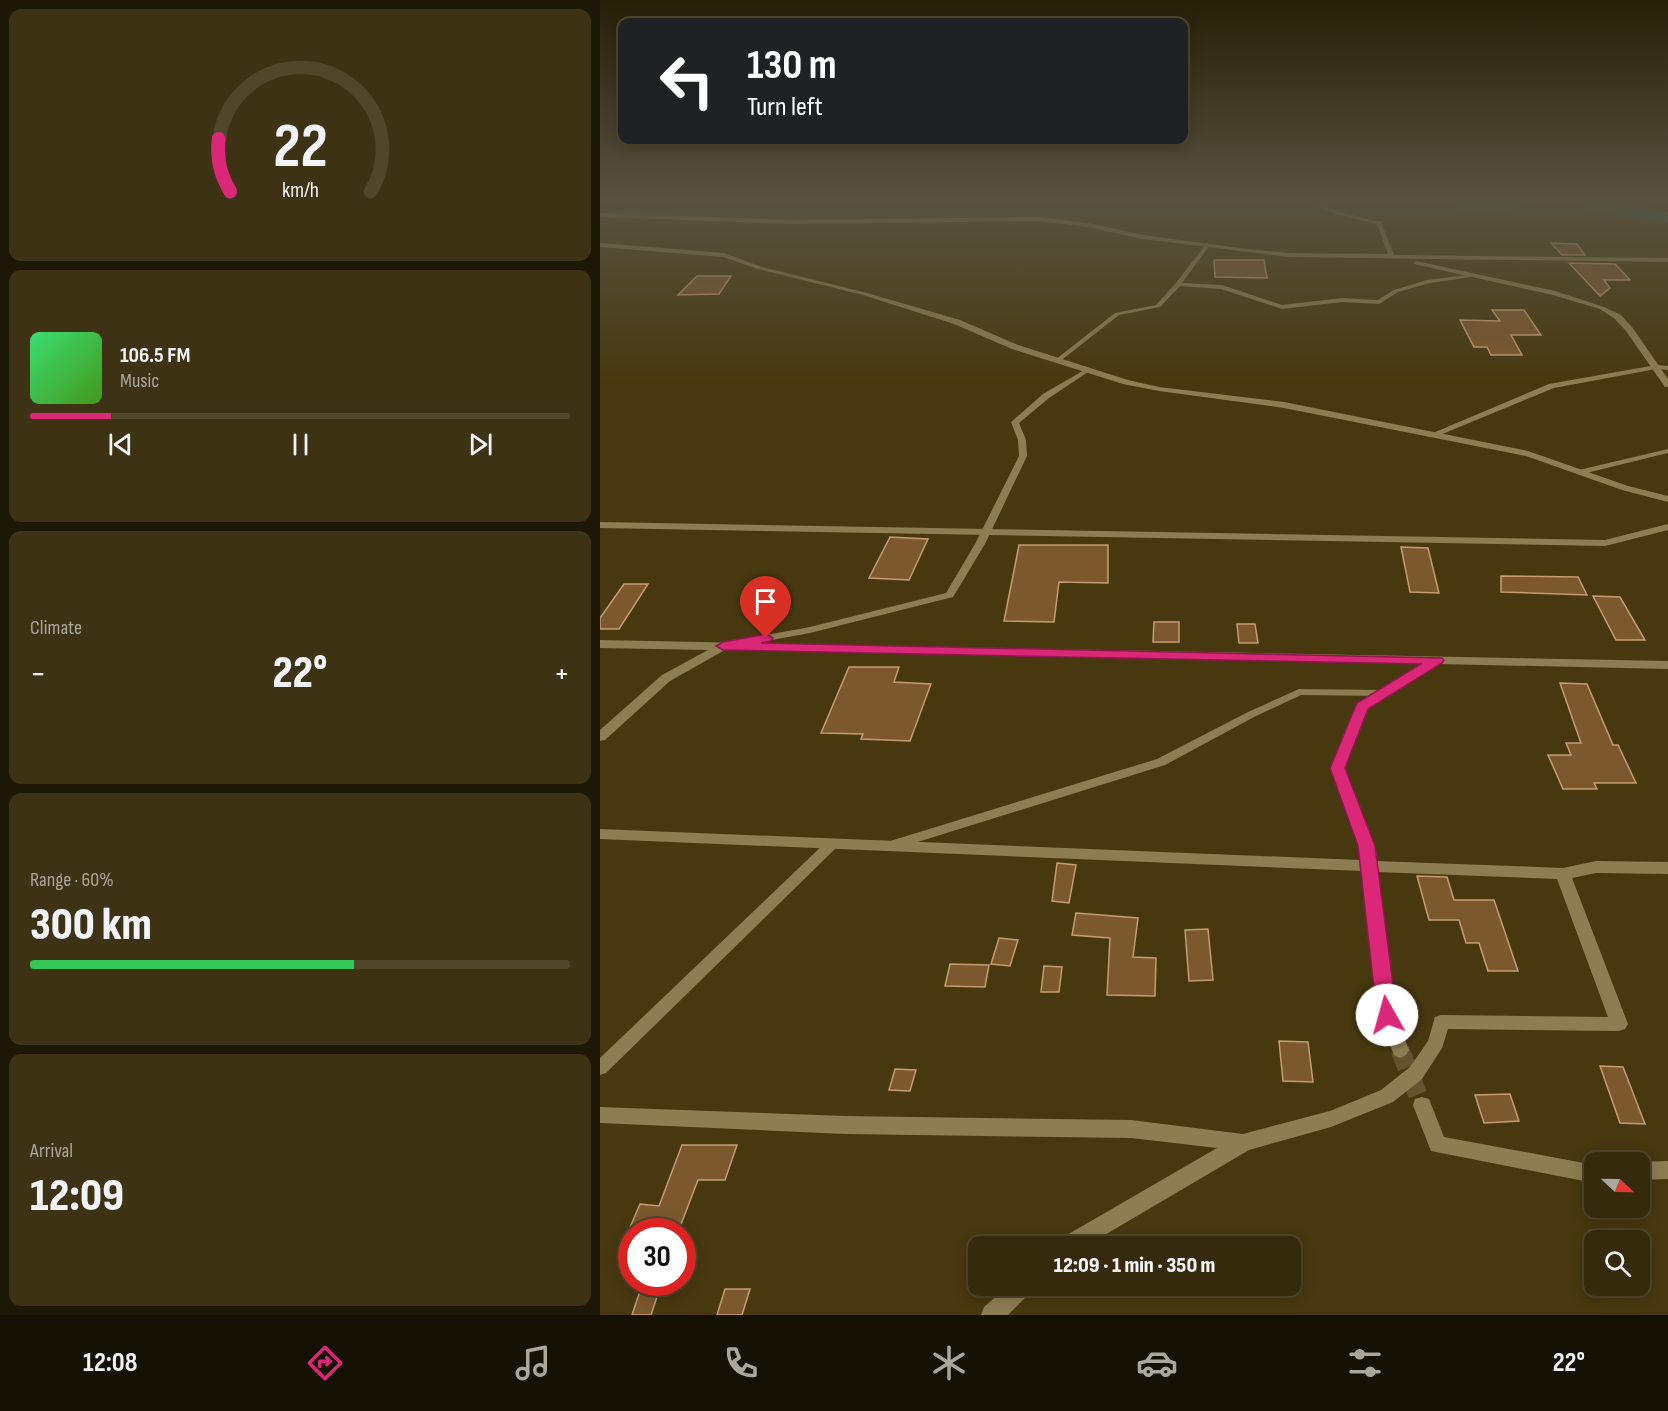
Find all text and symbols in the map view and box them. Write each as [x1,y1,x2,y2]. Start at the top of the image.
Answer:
text: 130 m [747,40,837,91]
icon: left [648,42,726,120]
text: Turn left [747,91,823,123]
text: 22 [273,110,327,185]
text: km/h [281,178,319,203]
text: 106.5 FM [120,342,190,369]
text: Music [120,369,159,393]
icon: previous [104,428,137,461]
icon: pause [284,428,317,461]
icon: next [464,428,497,461]
pin [740,576,791,638]
icon: arrive [749,585,782,618]
text: Climate [30,616,82,640]
text: 22° [272,646,328,701]
text: − [30,654,46,694]
text: + [554,654,570,694]
text: Range · 60% [30,868,114,892]
text: 300 km [30,898,152,953]
position arrow [1355,983,1419,1047]
text: Arrival [30,1139,73,1163]
north arrow [1584,1152,1650,1218]
map controls [1584,1152,1650,1296]
text: 12:09 [30,1169,124,1224]
speed limit sign: 30 [618,1218,696,1296]
button: search [1584,1230,1650,1296]
text: 12:09 · 1 min · 350 m [1054,1252,1215,1279]
icon: directions [304,1342,346,1384]
icon: music [512,1342,554,1384]
icon: phone [720,1342,762,1384]
icon: climate [928,1342,970,1384]
icon: car [1136,1342,1178,1384]
icon: filters [1344,1342,1386,1384]
text: 12:08 [83,1347,137,1379]
text: 22° [1553,1347,1585,1379]

